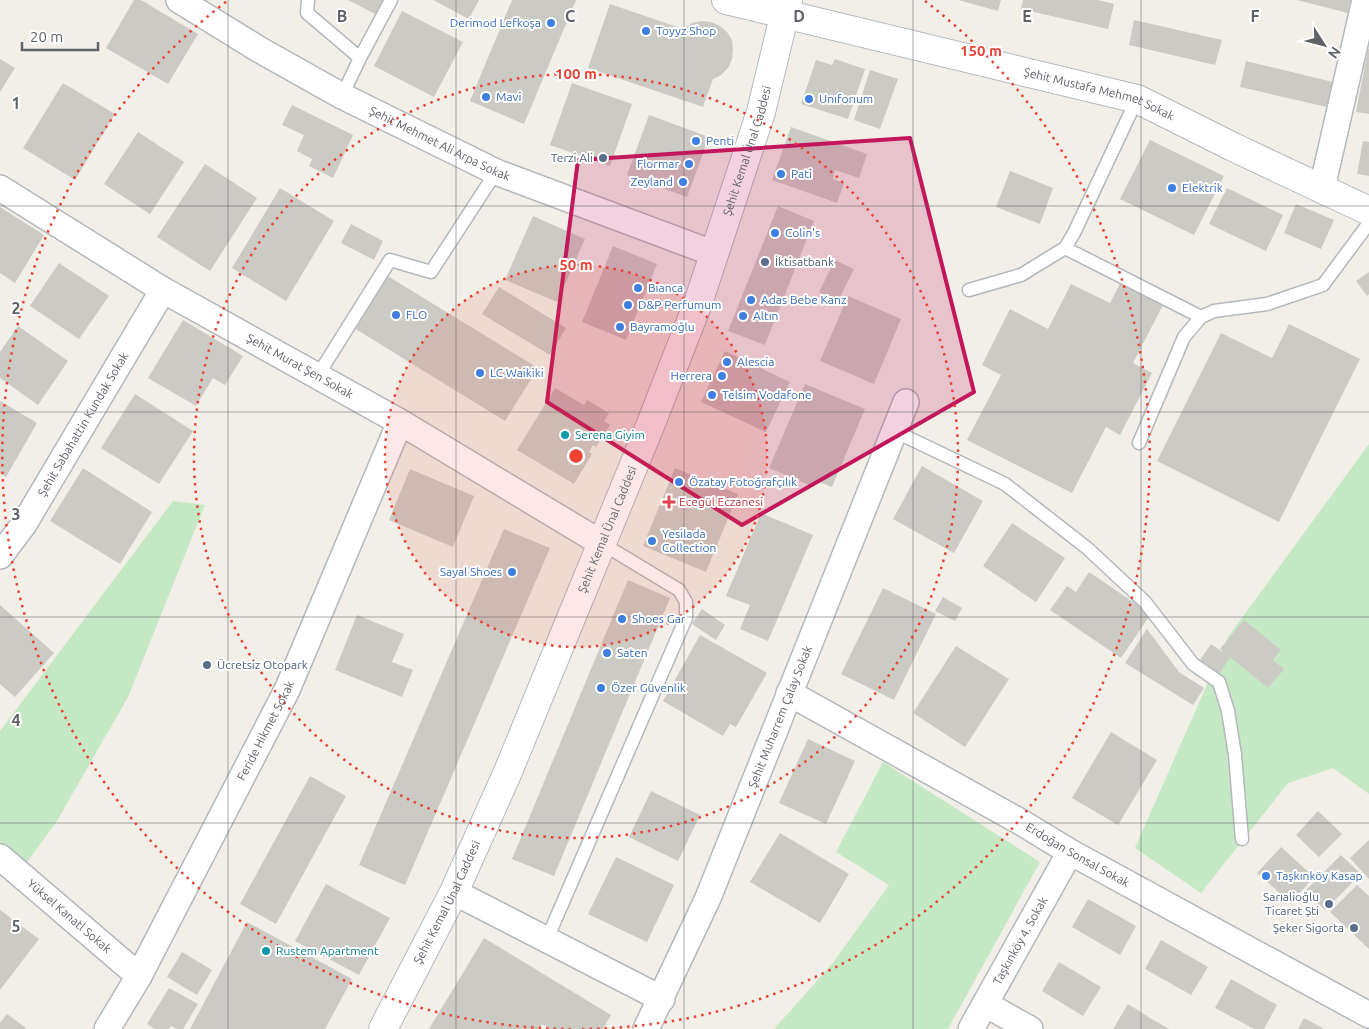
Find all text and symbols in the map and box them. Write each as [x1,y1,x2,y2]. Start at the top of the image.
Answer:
text: B [337,7,347,25]
text: C [565,7,575,25]
text: D [793,7,805,25]
text: E [1022,7,1032,25]
text: F [1251,7,1260,25]
place label: Derimod Lefkoşa [450,16,541,29]
marker: Derimod Lefkoşa [545,17,557,29]
scale bar [22,20,99,52]
north arrow [1299,20,1349,70]
place label: Toyyz Shop [656,24,716,37]
marker: Toyyz Shop [640,25,652,37]
text: 20 m [30,28,63,45]
text: 150 m [960,42,1002,59]
text: N [1325,44,1344,62]
text: 100 m [555,65,597,82]
street label: Şehit Mustafa Mehmet Sokak [1023,65,1177,123]
street label: Şehit Kemal Ünal Caddesi [720,84,773,217]
place label: Mavi [496,90,521,103]
marker: Mavi [480,91,492,103]
place label: Unıforıum [819,92,873,105]
marker: Unıforıum [803,93,815,105]
text: 1 [11,94,21,112]
street label: Şehit Mehmet Ali Arpa Sokak [367,104,512,183]
place label: Penti [706,134,734,147]
marker: Penti [690,135,702,147]
place label: Terzi Ali [551,151,593,164]
marker: Terzi Ali [597,152,609,164]
place label: Flormar [637,157,679,170]
marker: Flormar [683,158,695,170]
place label: Pati [791,167,812,180]
marker: Pati [775,168,787,180]
place label: Zeyland [631,175,673,188]
marker: Zeyland [677,176,689,188]
place label: Elektrik [1182,181,1223,194]
marker: Elektrik [1166,182,1178,194]
place label: Colin's [785,226,820,239]
marker: Colin's [769,227,781,239]
place label: İktisatbank [775,255,834,268]
text: 50 m [559,256,593,273]
marker: İktisatbank [759,256,771,268]
place label: Bıanca [648,281,683,294]
marker: Bıanca [632,282,644,294]
place label: Adas Bebe Kanz [761,293,847,306]
marker: Adas Bebe Kanz [745,294,757,306]
place label: D&P Perfumum [638,298,721,311]
text: 2 [11,299,21,317]
marker: D&P Perfumum [622,299,634,311]
place label: FLO [406,308,427,321]
marker: FLO [390,309,402,321]
place label: Altın [753,309,778,322]
marker: Altın [737,310,749,322]
place label: Bayramoğlu [630,320,695,333]
marker: Bayramoğlu [614,321,626,333]
street label: Şehit Murat Şen Sokak [245,331,356,401]
street label: Şehit Sabahattin Kundak Sokak [35,350,131,498]
place label: Alescia [737,355,774,368]
marker: Alescia [721,356,733,368]
place label: LC Waikiki [490,366,544,379]
marker: LC Waikiki [474,367,486,379]
place label: Herrera [671,369,712,382]
marker: Herrera [716,370,728,382]
place label: Telsim Vodafone [722,388,812,401]
marker: Telsim Vodafone [706,389,718,401]
place label: Serena Giyim [575,428,645,441]
marker: Serena Giyim [559,429,571,441]
centre of rings [567,447,585,465]
street label: Şehit Kemal Ünal Caddesi [575,464,639,595]
place label: Özatay Fotoğrafçılık [689,475,797,488]
marker: Özatay Fotoğrafçılık [673,476,685,488]
place label: Ecegül Eczanesi [679,495,763,508]
marker: Ecegül Eczanesi [663,496,675,508]
text: 3 [11,505,21,523]
place label: Yesilada Collection [662,527,716,554]
marker: Yesilada Collection [646,535,658,547]
place label: Sayal Shoes [440,565,502,578]
marker: Sayal Shoes [506,566,518,578]
place label: Shoes Gar [632,612,686,625]
marker: Shoes Gar [616,613,628,625]
street label: Şehit Muharrem Çalay Sokak [746,643,814,790]
place label: Saten [617,646,648,659]
marker: Saten [601,647,613,659]
place label: Ücretsiz Otopark [217,658,308,671]
marker: Ücretsiz Otopark [201,659,213,671]
street label: Feride Hikmet Sokak [234,679,296,783]
place label: Özer Güvenlik [611,681,686,694]
marker: Özer Güvenlik [595,682,607,694]
text: 4 [11,711,21,729]
street label: Erdoğan Sonsal Sokak [1024,820,1132,889]
street label: Şehit Kemal Ünal Caddesi [411,838,482,966]
place label: Taşkınköy Kasap [1276,869,1363,882]
marker: Taşkınköy Kasap [1260,870,1272,882]
street label: Yüksel Kanatl Sokak [25,876,114,955]
place label: Sarıalioğlu Ticaret Şti [1263,890,1319,917]
street label: Taşkınköy 4. Sokak [990,894,1050,987]
marker: Sarıalioğlu Ticaret Şti [1323,898,1335,910]
text: 5 [11,917,21,935]
place label: Şeker Sigorta [1273,921,1344,934]
marker: Şeker Sigorta [1348,922,1360,934]
place label: Rustem Apartment [276,944,379,957]
marker: Rustem Apartment [260,945,272,957]

